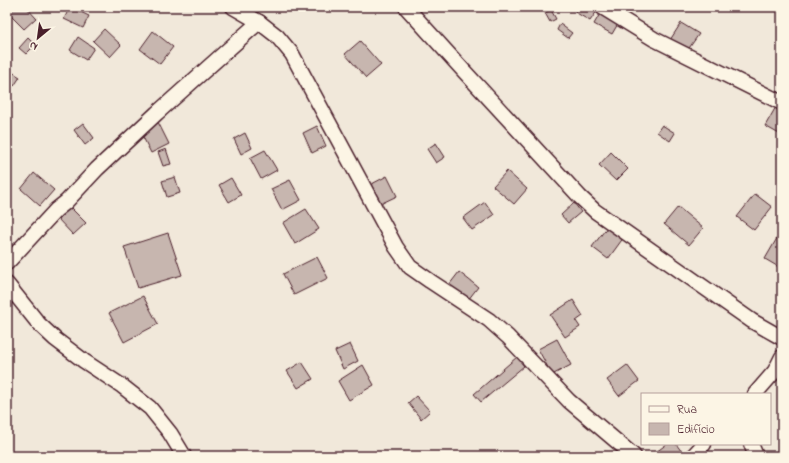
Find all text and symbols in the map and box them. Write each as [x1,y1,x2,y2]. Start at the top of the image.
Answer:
north arrow [18,18,58,58]
text: N [27,37,41,55]
legend [641,393,771,445]
text: Rua [677,401,697,419]
text: Edifício [677,421,715,439]

